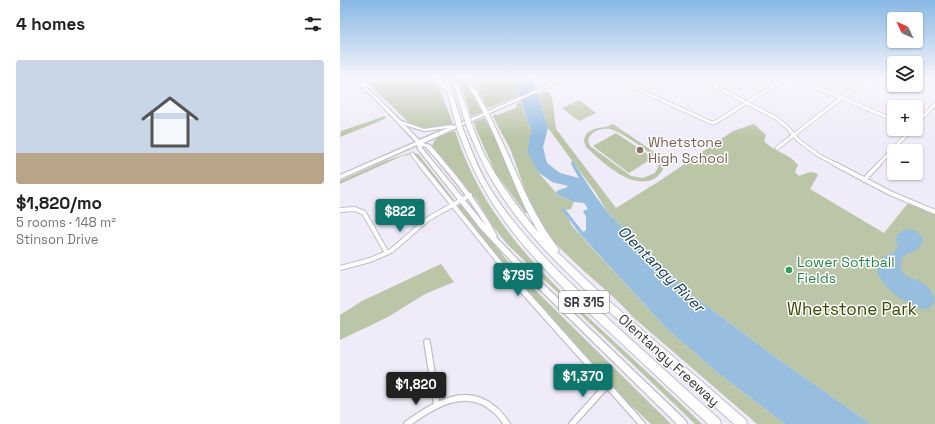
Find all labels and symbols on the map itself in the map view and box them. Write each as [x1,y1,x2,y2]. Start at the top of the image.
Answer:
north arrow [887,12,923,48]
place label: Whetstone High School [648,133,728,167]
marker: Whetstone High School [635,145,645,155]
pin: $822 [376,199,424,233]
water label: Olentangy River [614,221,709,317]
place label: Lower Softball Fields [797,253,895,287]
pin: $795 [494,263,542,297]
marker: Lower Softball Fields [784,265,794,275]
road number: SR 315 [559,291,609,313]
park label: Whetstone Park [787,298,917,320]
street label: Olentangy Freeway [615,310,723,410]
pin: $1,370 [550,364,616,398]
pin: $1,820 [383,372,449,406]

